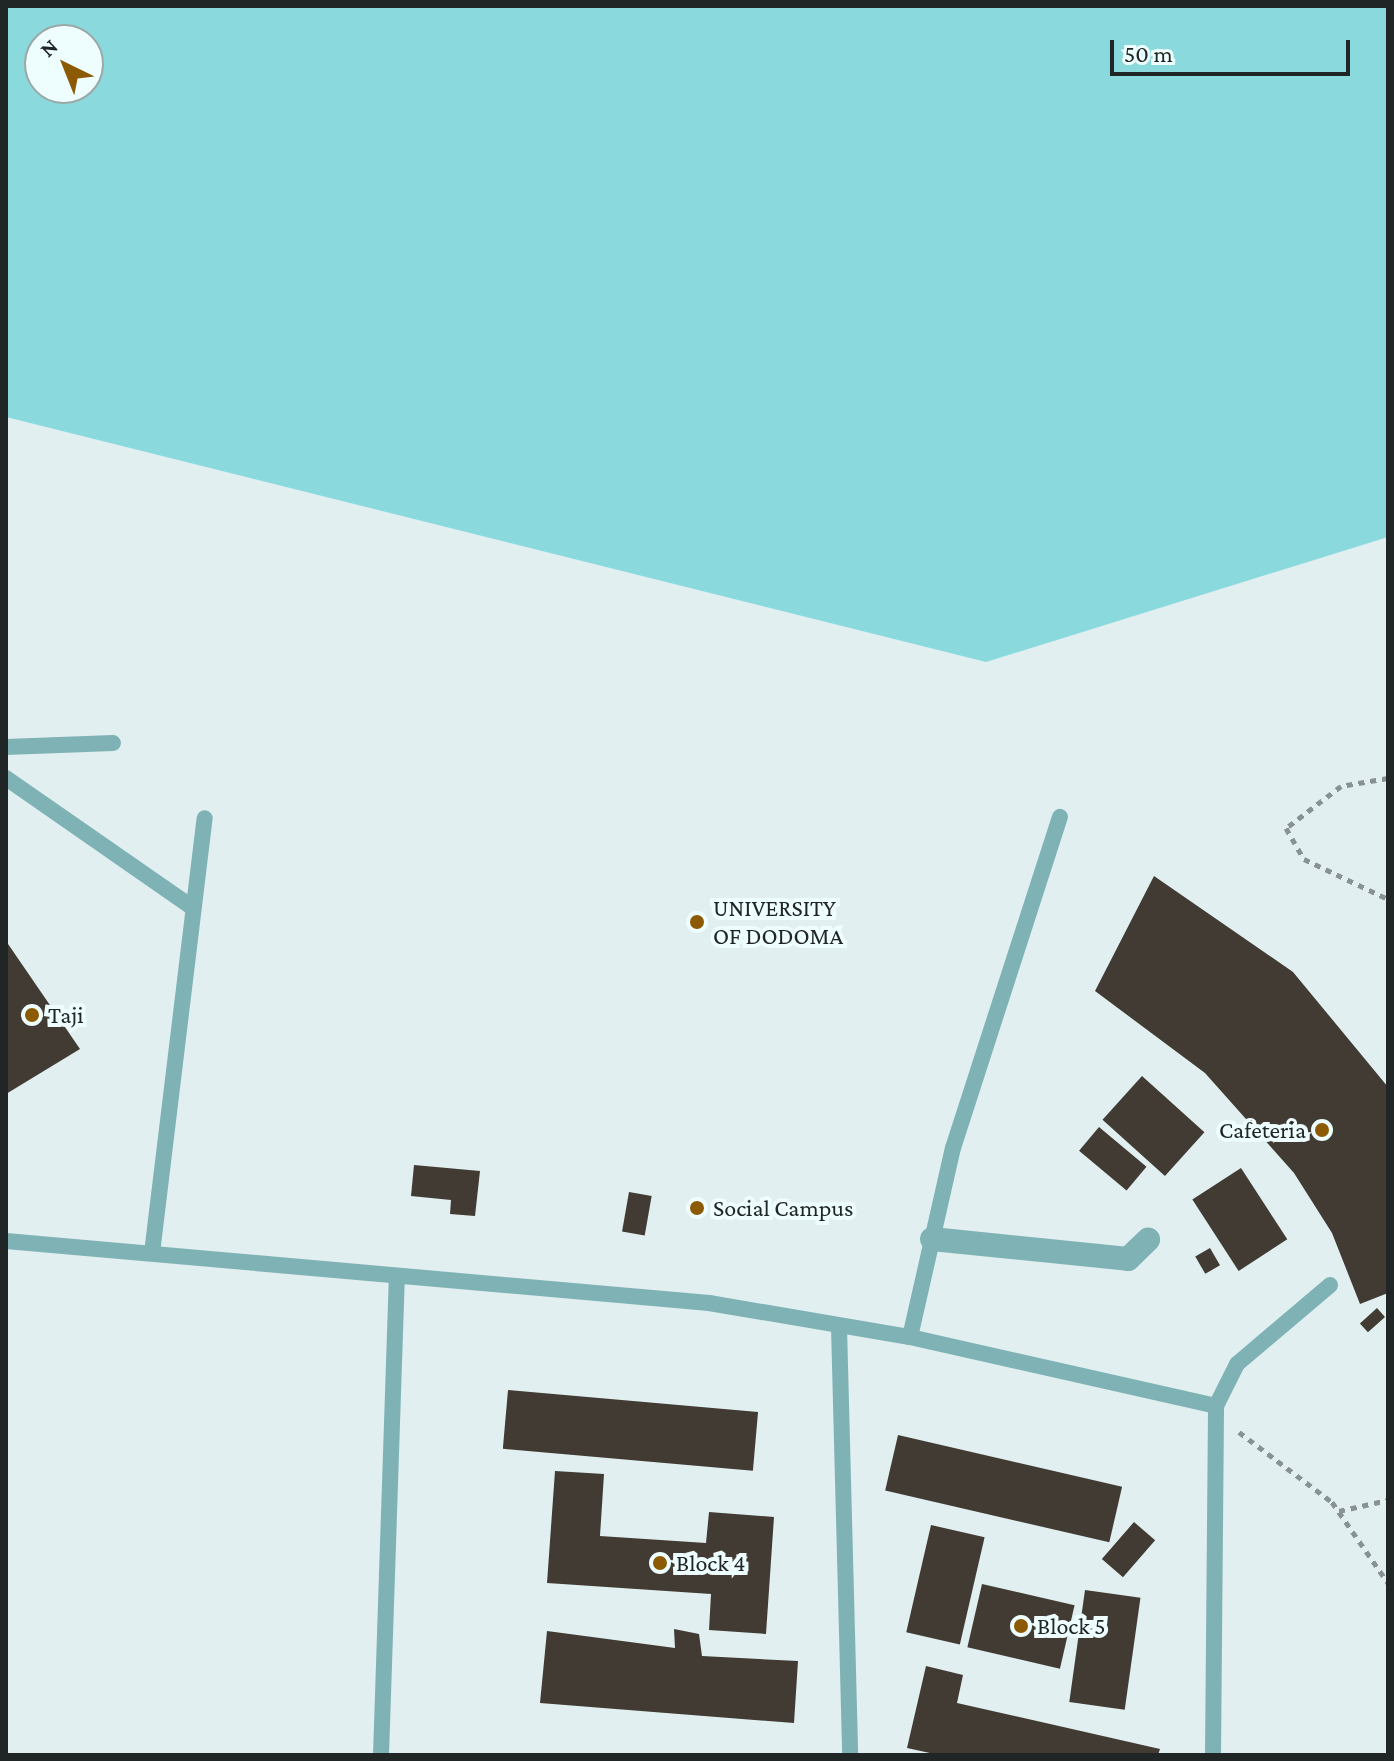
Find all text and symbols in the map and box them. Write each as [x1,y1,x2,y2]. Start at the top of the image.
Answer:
north arrow [24,24,104,104]
scale bar [1114,24,1354,74]
text: N [35,33,63,62]
text: 50 m [1124,40,1173,67]
place label: UNIVERSITY OF DODOMA [713,894,843,950]
marker: UNIVERSITY OF DODOMA [688,913,706,931]
place label: Taji [48,1001,83,1029]
marker: Taji [23,1006,41,1024]
place label: Cafeteria [1219,1116,1306,1144]
marker: Cafeteria [1313,1121,1331,1139]
place label: Social Campus [713,1194,853,1222]
marker: Social Campus [688,1199,706,1217]
place label: Block 4 [676,1549,745,1577]
marker: Block 4 [651,1554,669,1572]
place label: Block 5 [1037,1612,1105,1640]
marker: Block 5 [1012,1617,1030,1635]

